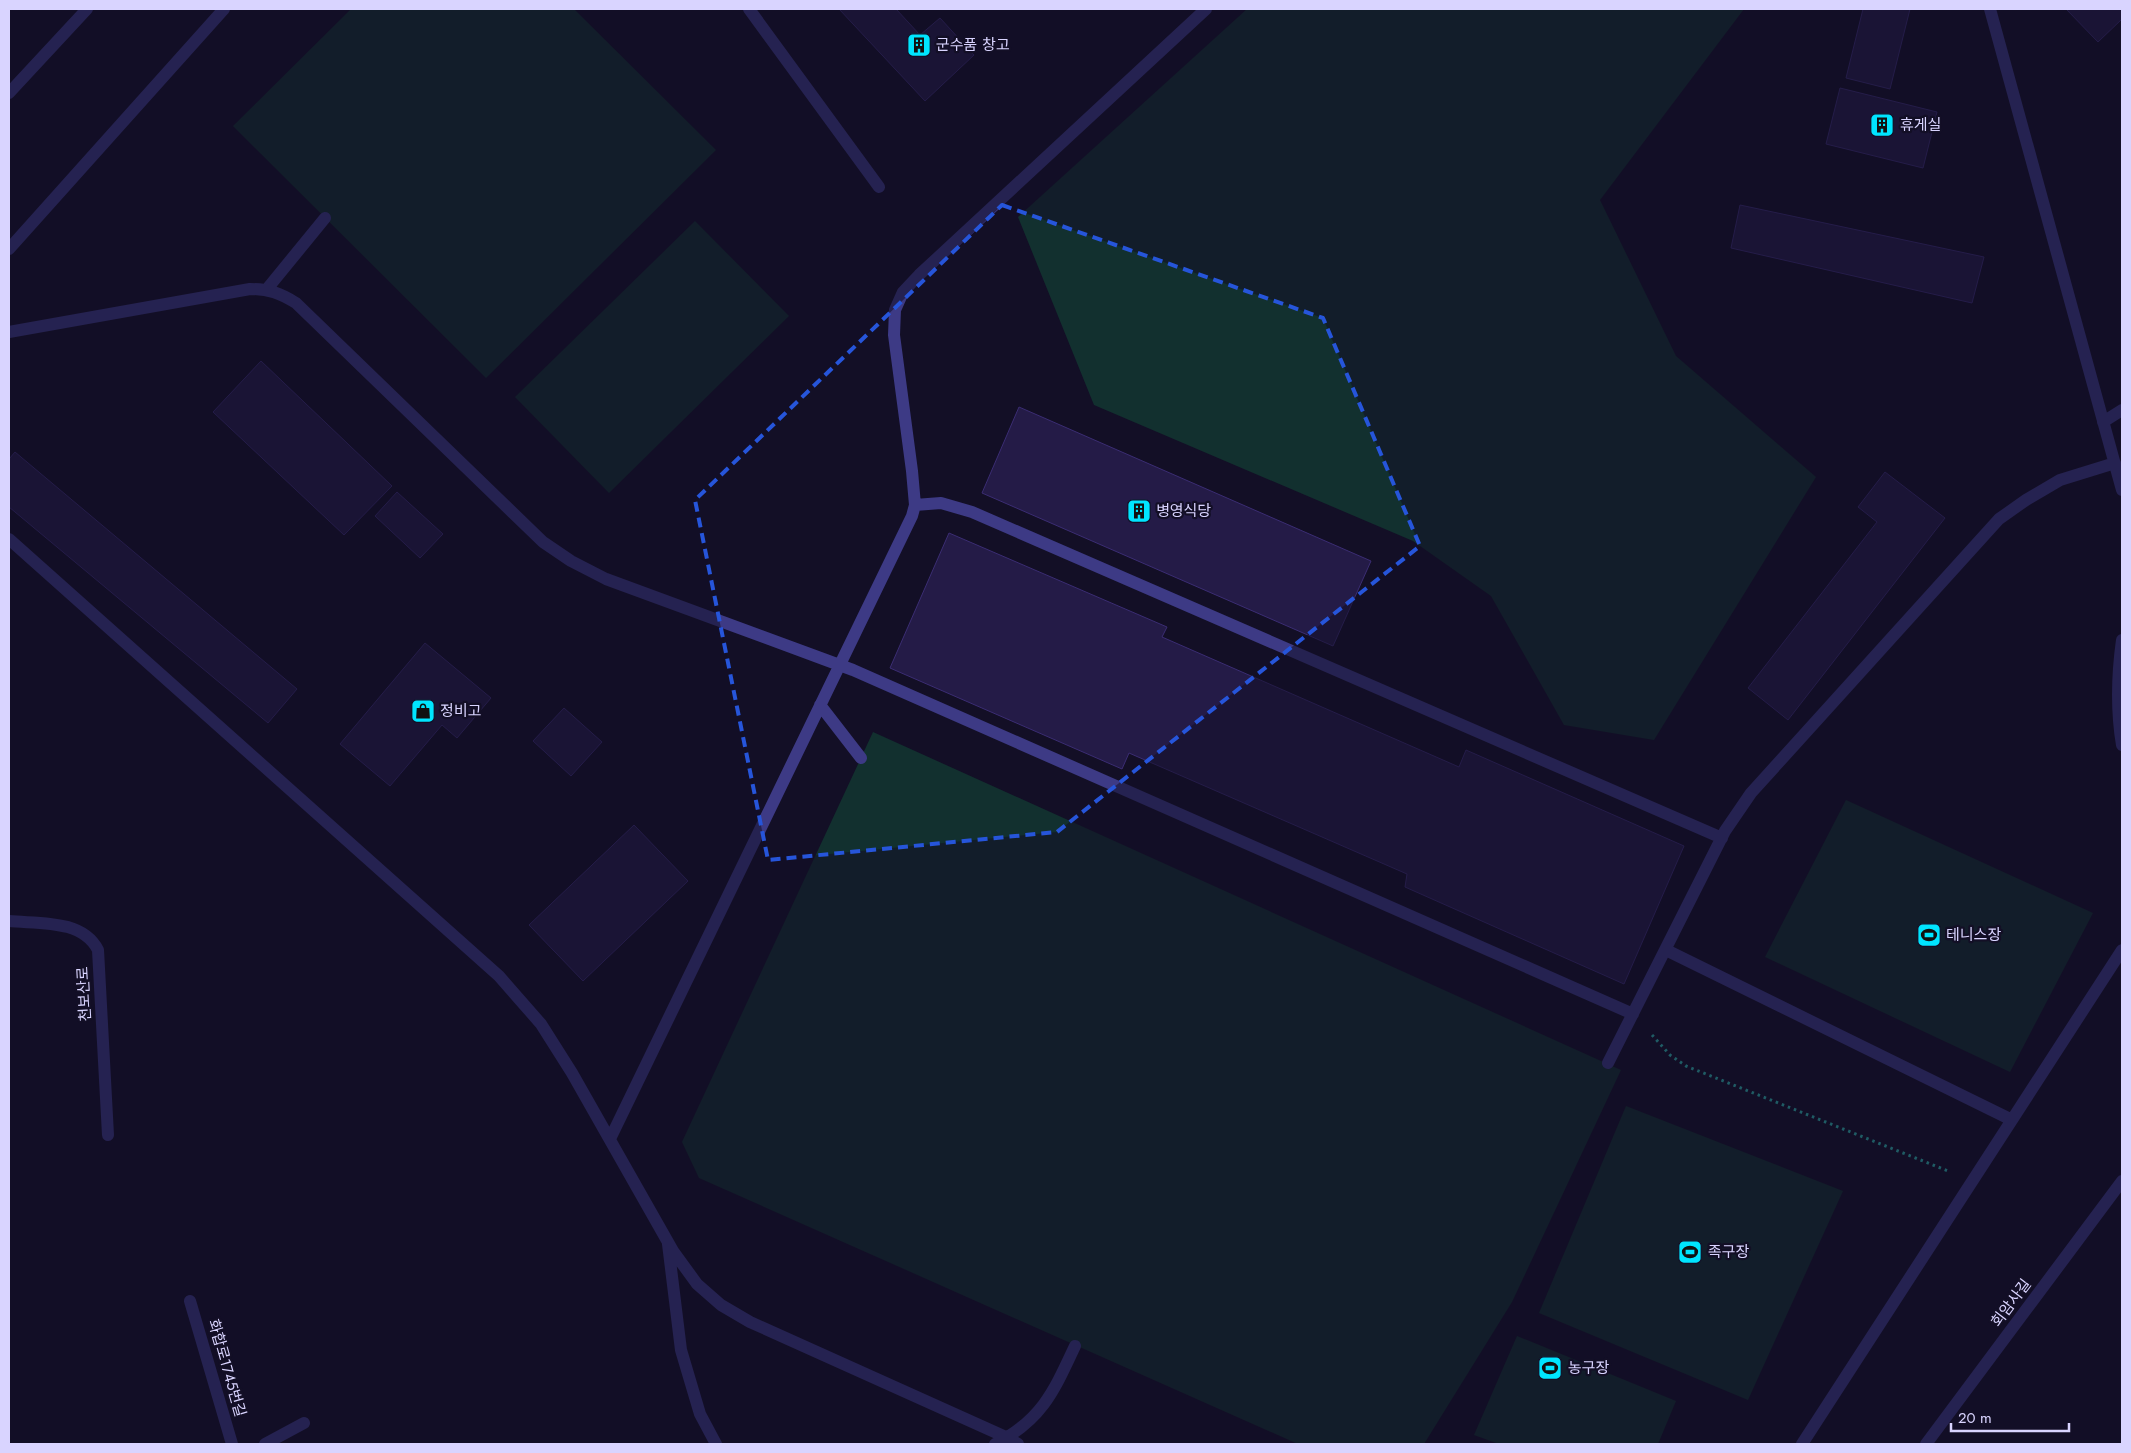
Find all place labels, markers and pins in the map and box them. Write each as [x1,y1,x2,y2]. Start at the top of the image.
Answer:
building icon: 군수품 창고 [906,32,932,58]
place label: 군수품 창고 [936,34,1010,56]
building icon: 휴게실 [1869,112,1895,138]
place label: 휴게실 [1900,114,1941,136]
building icon: 병영식당 [1126,498,1152,524]
place label: 병영식당 [1156,500,1211,522]
shop icon: 정비고 [410,698,436,724]
place label: 정비고 [440,700,482,722]
sports icon: 테니스장 [1916,922,1942,948]
place label: 테니스장 [1946,924,2001,946]
sports icon: 족구장 [1677,1239,1703,1265]
place label: 족구장 [1708,1241,1750,1263]
sports icon: 농구장 [1537,1355,1563,1381]
place label: 농구장 [1568,1357,1610,1379]

